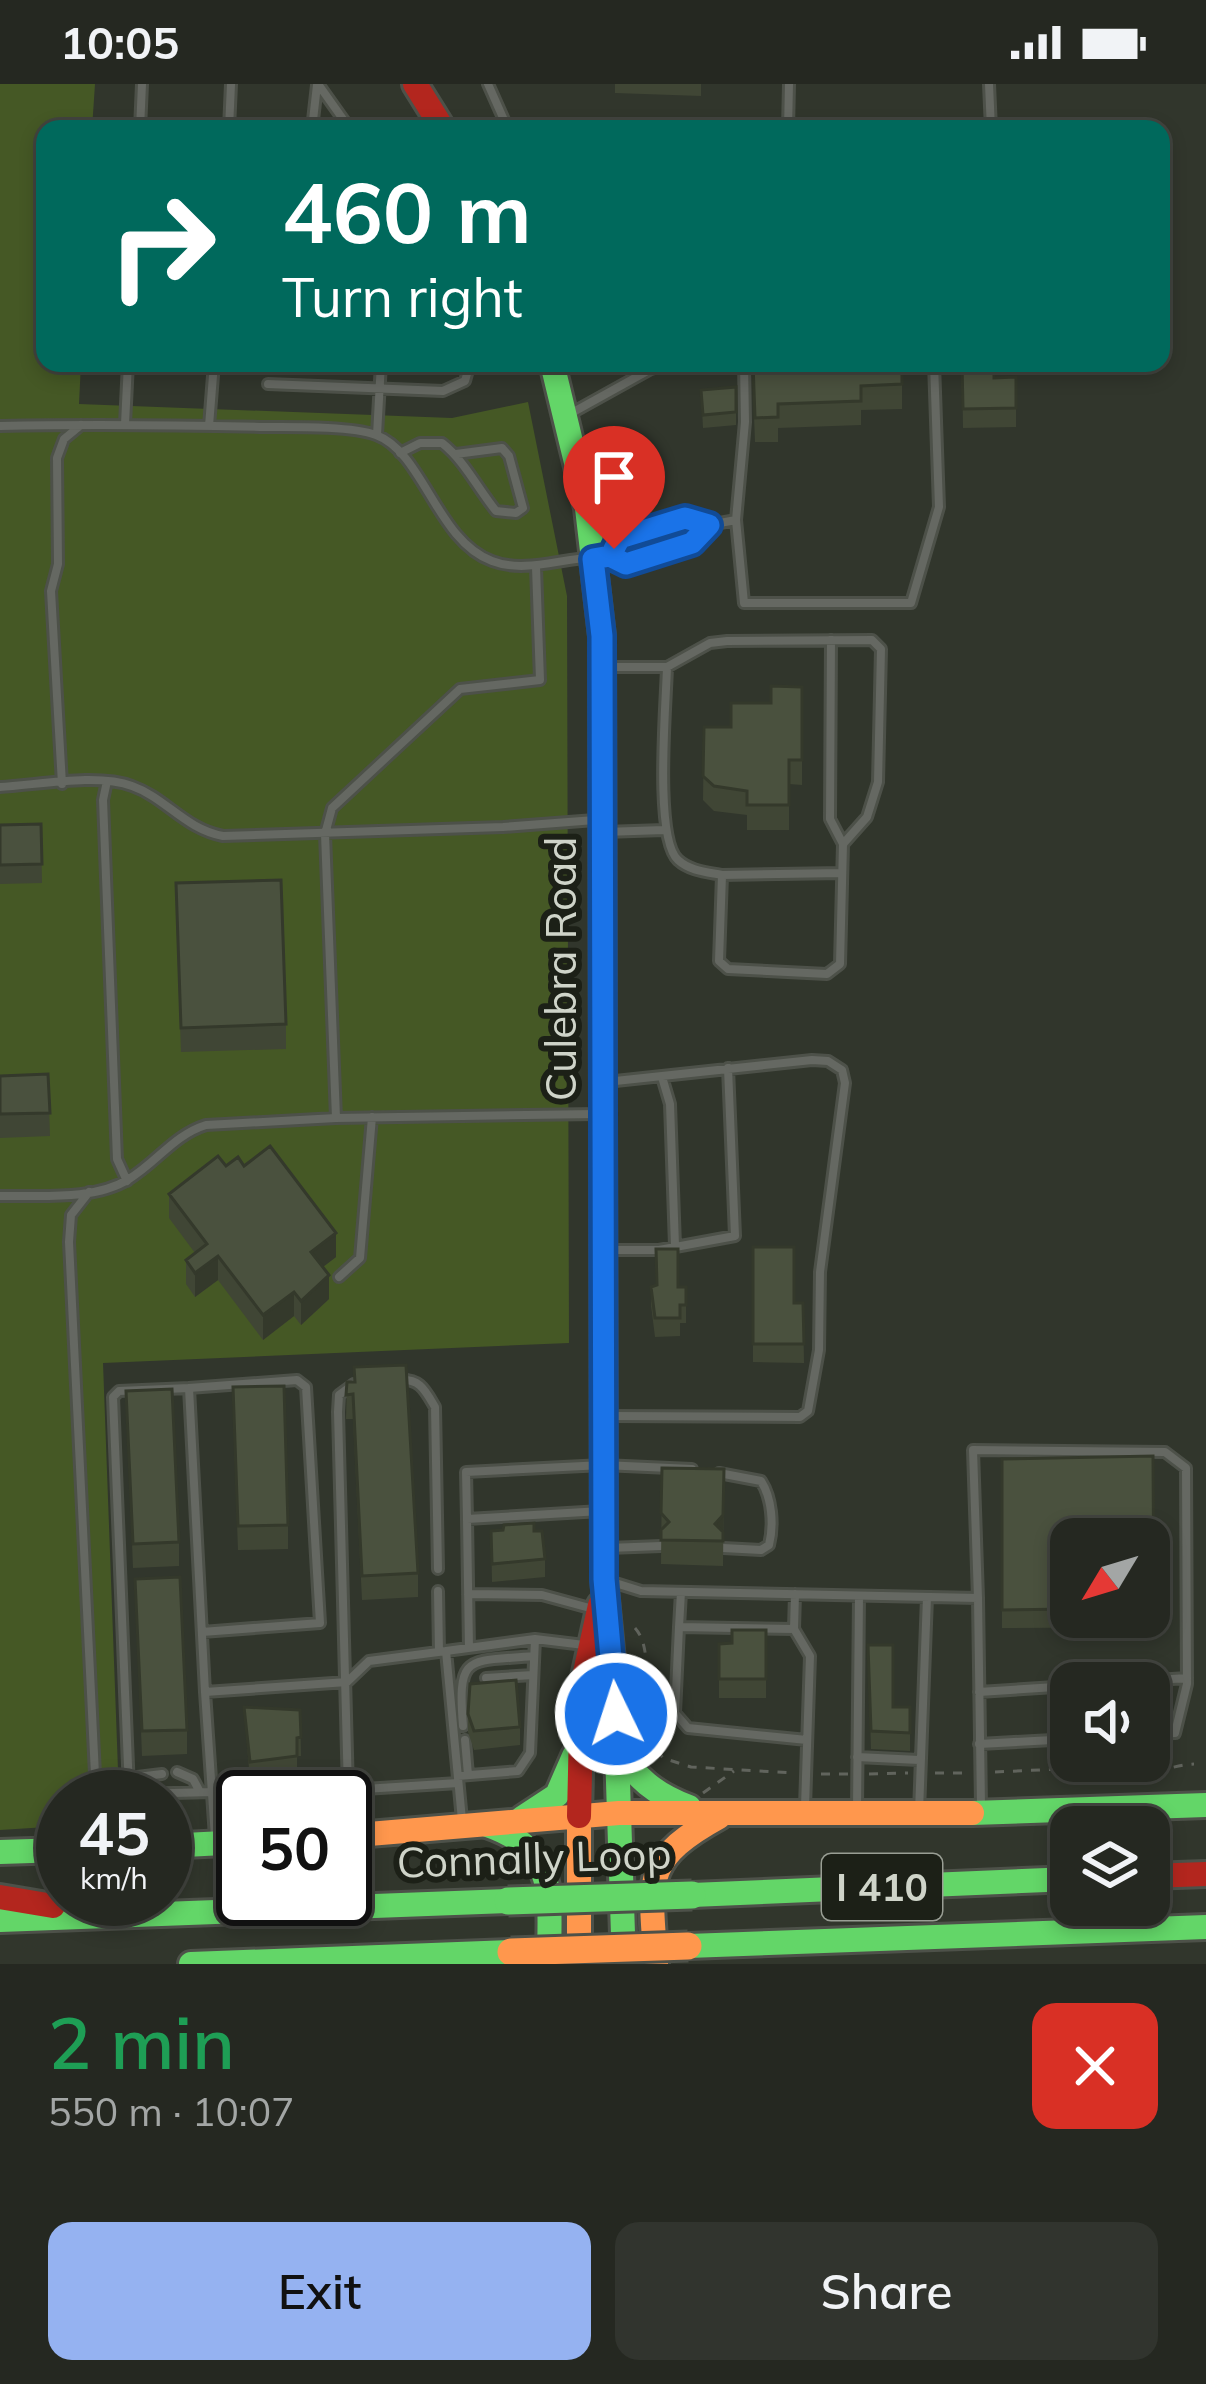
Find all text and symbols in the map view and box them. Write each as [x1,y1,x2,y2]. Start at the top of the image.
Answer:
text: 10:05 [60,14,179,70]
text: 460 m [282,159,532,264]
icon: right [84,168,240,324]
text: Turn right [282,263,523,331]
pin [563,426,665,549]
icon: arrive [581,444,647,510]
street label: Culebra Road [534,837,587,1101]
north arrow [1050,1518,1170,1638]
map controls [1050,1518,1170,1926]
position arrow [553,1651,679,1777]
button: sound [1050,1662,1170,1782]
speed limit sign: 50 [216,1770,372,1926]
text: 45 [78,1795,150,1870]
button: layers [1050,1806,1170,1926]
street label: Connally Loop [396,1826,672,1889]
road number: I 410 [822,1854,942,1920]
text: km/h [80,1859,148,1897]
text: 2 min [48,1997,235,2087]
button: close [1032,2003,1158,2129]
text: 550 m · 10:07 [48,2087,294,2136]
button: Exit [48,2222,591,2360]
button: Share [615,2222,1158,2360]

